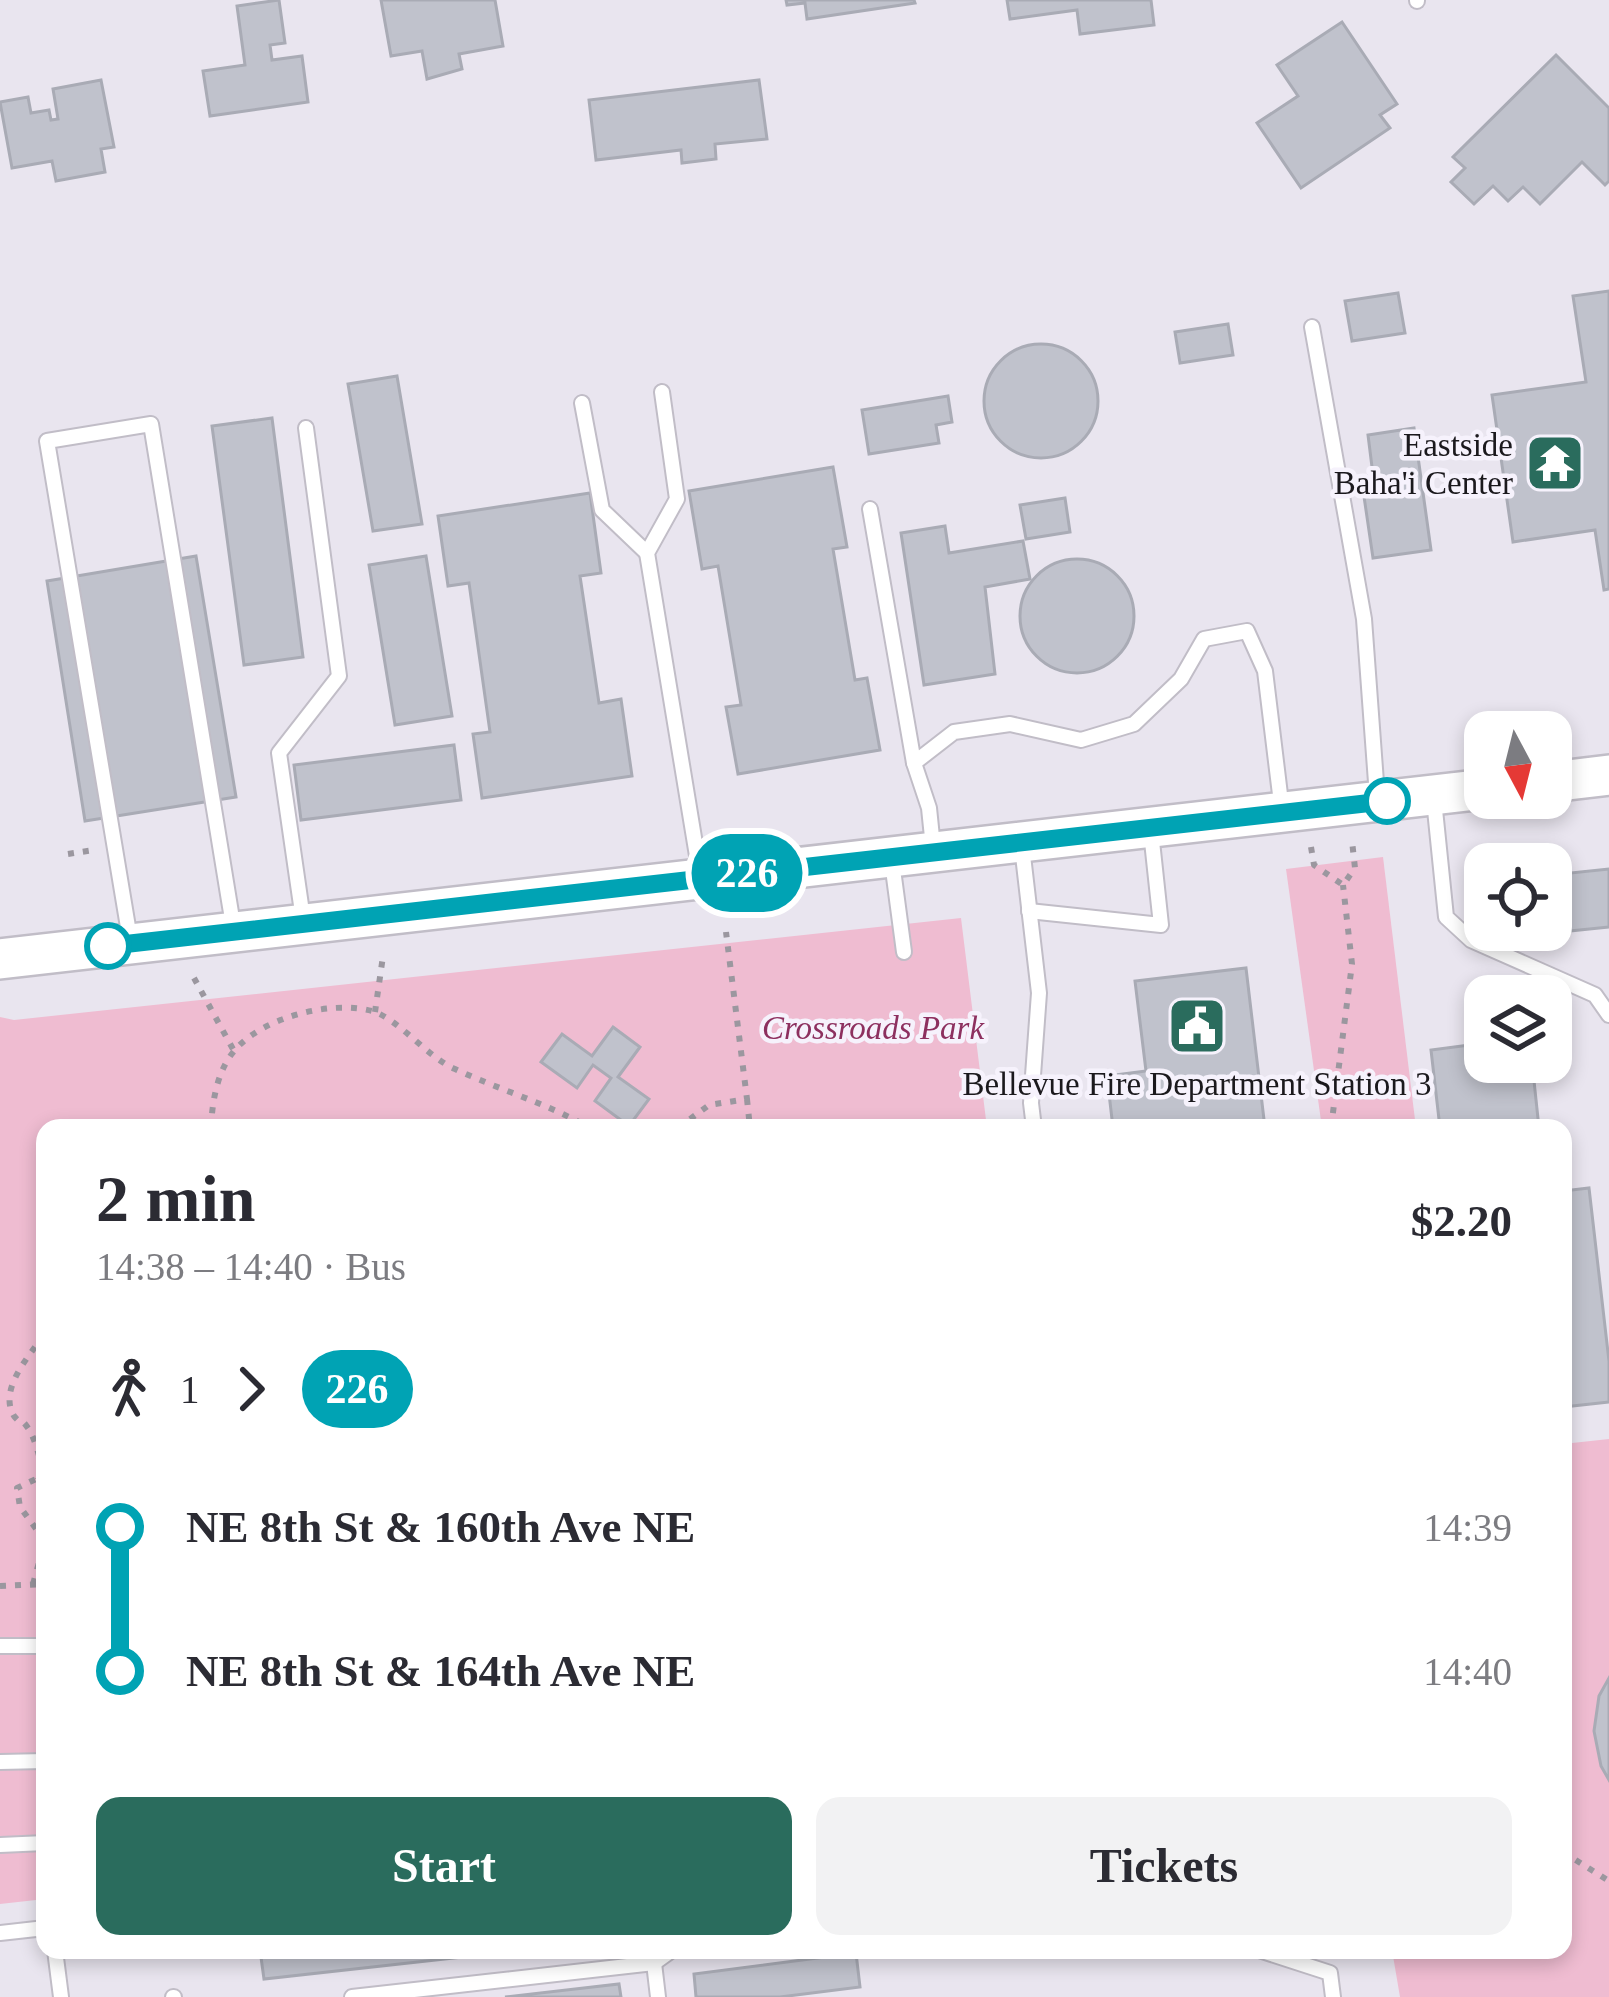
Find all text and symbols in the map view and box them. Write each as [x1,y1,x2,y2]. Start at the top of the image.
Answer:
place label: Eastside Baha'i Center [1334,427,1513,501]
temple icon: Eastside Baha'i Center [1524,432,1586,494]
north arrow [1464,711,1572,819]
map controls [1464,711,1572,1083]
unlabelled marker [1365,779,1409,823]
line badge: 226 [678,834,816,912]
button: locate [1464,843,1572,951]
text: 226 [716,850,779,896]
unlabelled marker [86,924,130,968]
button: layers [1464,975,1572,1083]
public building icon: Bellevue Fire Department Station 3 [1166,995,1228,1057]
park label: Crossroads Park [762,1010,985,1046]
place label: Bellevue Fire Department Station 3 [962,1066,1432,1102]
text: 2 min [96,1162,256,1235]
text: $2.20 [1411,1196,1512,1246]
text: 14:38 – 14:40 · Bus [96,1245,406,1288]
icon: walk [96,1356,162,1422]
icon: forward [218,1356,284,1422]
text: 226 [326,1366,389,1412]
text: 1 [180,1368,200,1411]
text: NE 8th St & 160th Ave NE [186,1502,695,1552]
text: 14:39 [1423,1506,1512,1549]
text: NE 8th St & 164th Ave NE [186,1646,695,1696]
text: 14:40 [1423,1650,1512,1693]
button: Start [96,1797,792,1935]
button: Tickets [816,1797,1512,1935]

